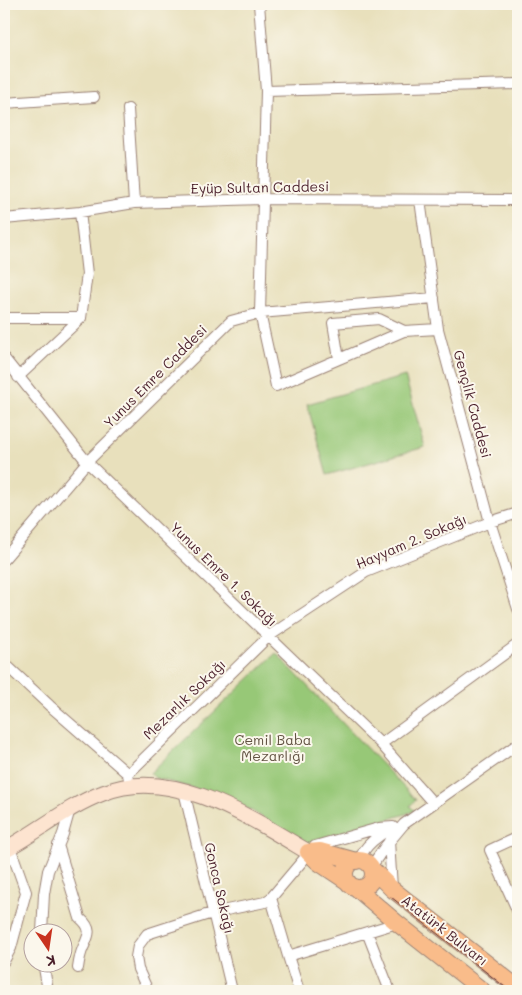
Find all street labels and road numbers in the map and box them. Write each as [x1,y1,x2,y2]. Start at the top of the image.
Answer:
street label: Eyüp Sultan Caddesi [191,176,329,198]
street label: Yunus Emre Caddesi [99,320,211,432]
street label: Gençlik Caddesi [449,348,497,460]
street label: Hayyam 2. Sokağı [353,509,469,573]
street label: Yunus Emre 1. Sokağı [166,518,282,630]
street label: Mezarlık Sokağı [139,655,229,743]
street label: Gonca Sokağı [200,841,240,935]
street label: Atatürk Bulvarı [398,890,492,970]

